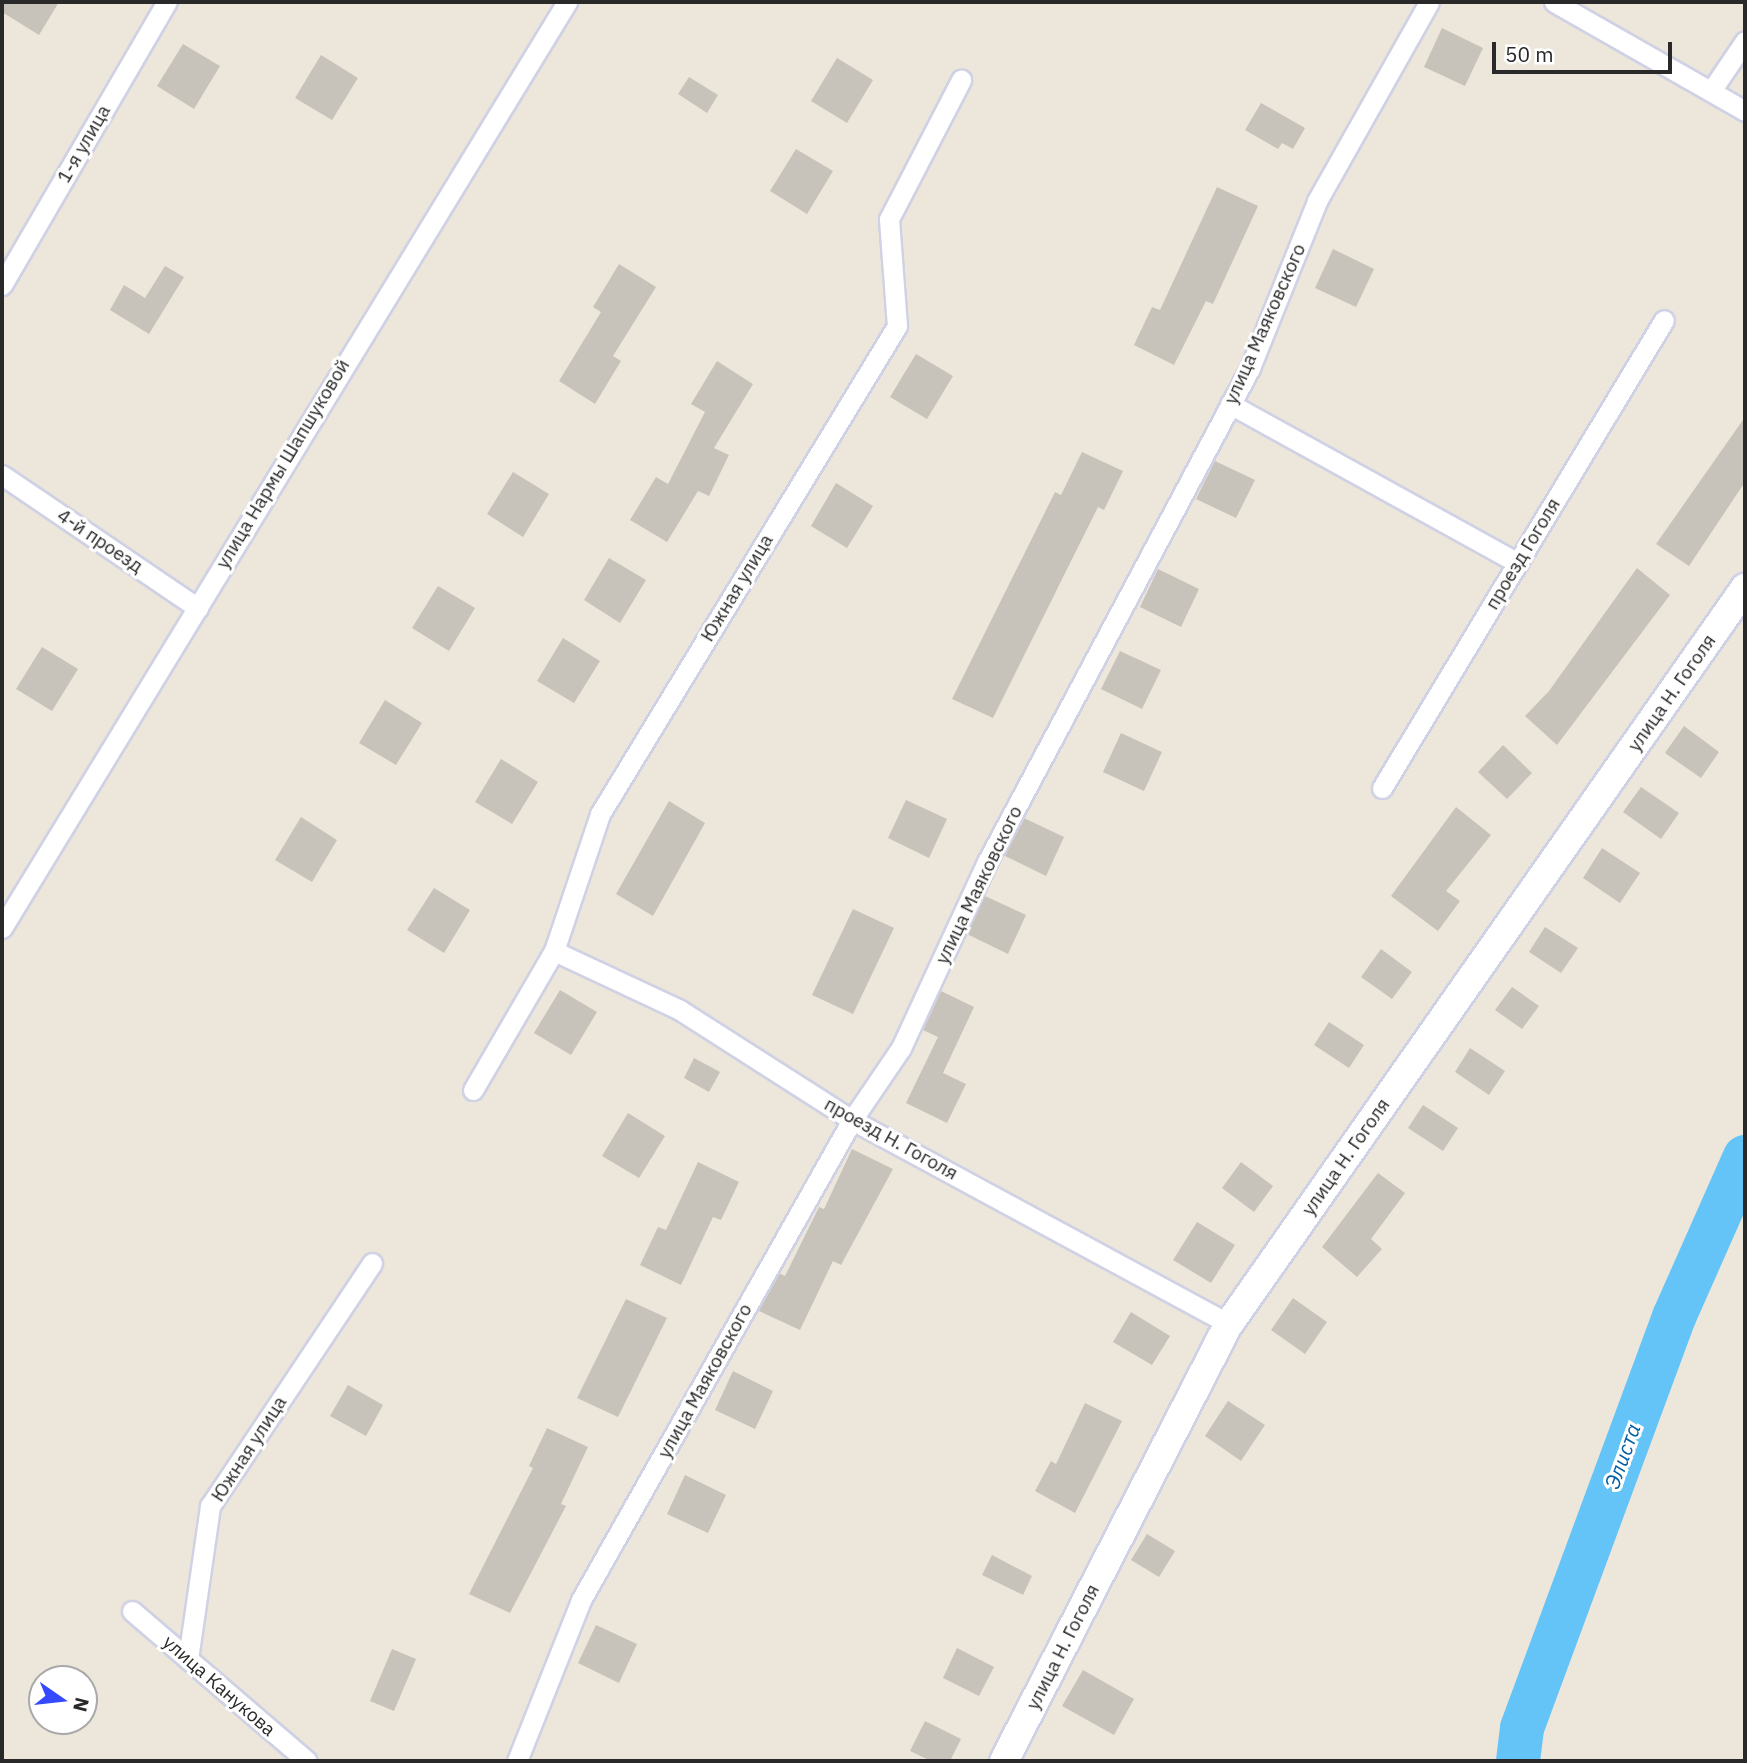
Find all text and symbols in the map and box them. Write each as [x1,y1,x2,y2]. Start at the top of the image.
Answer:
scale bar [1495,28,1675,72]
text: 50 m [1505,40,1554,68]
street label: 1-я улица [53,101,115,187]
street label: улица Маяковского [1219,240,1311,408]
street label: улица Нармы Шапшуковой [211,355,355,573]
street label: проезд Гоголя [1481,494,1565,614]
street label: 4-й проезд [53,504,147,578]
street label: Южная улица [696,530,778,646]
street label: улица Н. Гоголя [1623,630,1721,756]
street label: улица Маяковского [931,802,1027,968]
street label: проезд Н. Гоголя [820,1093,962,1185]
street label: улица Н. Гоголя [1297,1094,1395,1220]
street label: улица Маяковского [653,1300,757,1462]
street label: Южная улица [206,1392,292,1506]
water label: Элиста [1599,1420,1645,1492]
street label: улица Н. Гоголя [1022,1580,1104,1714]
street label: улица Канукова [158,1631,280,1741]
north arrow [28,1665,98,1735]
text: N [68,1695,95,1714]

